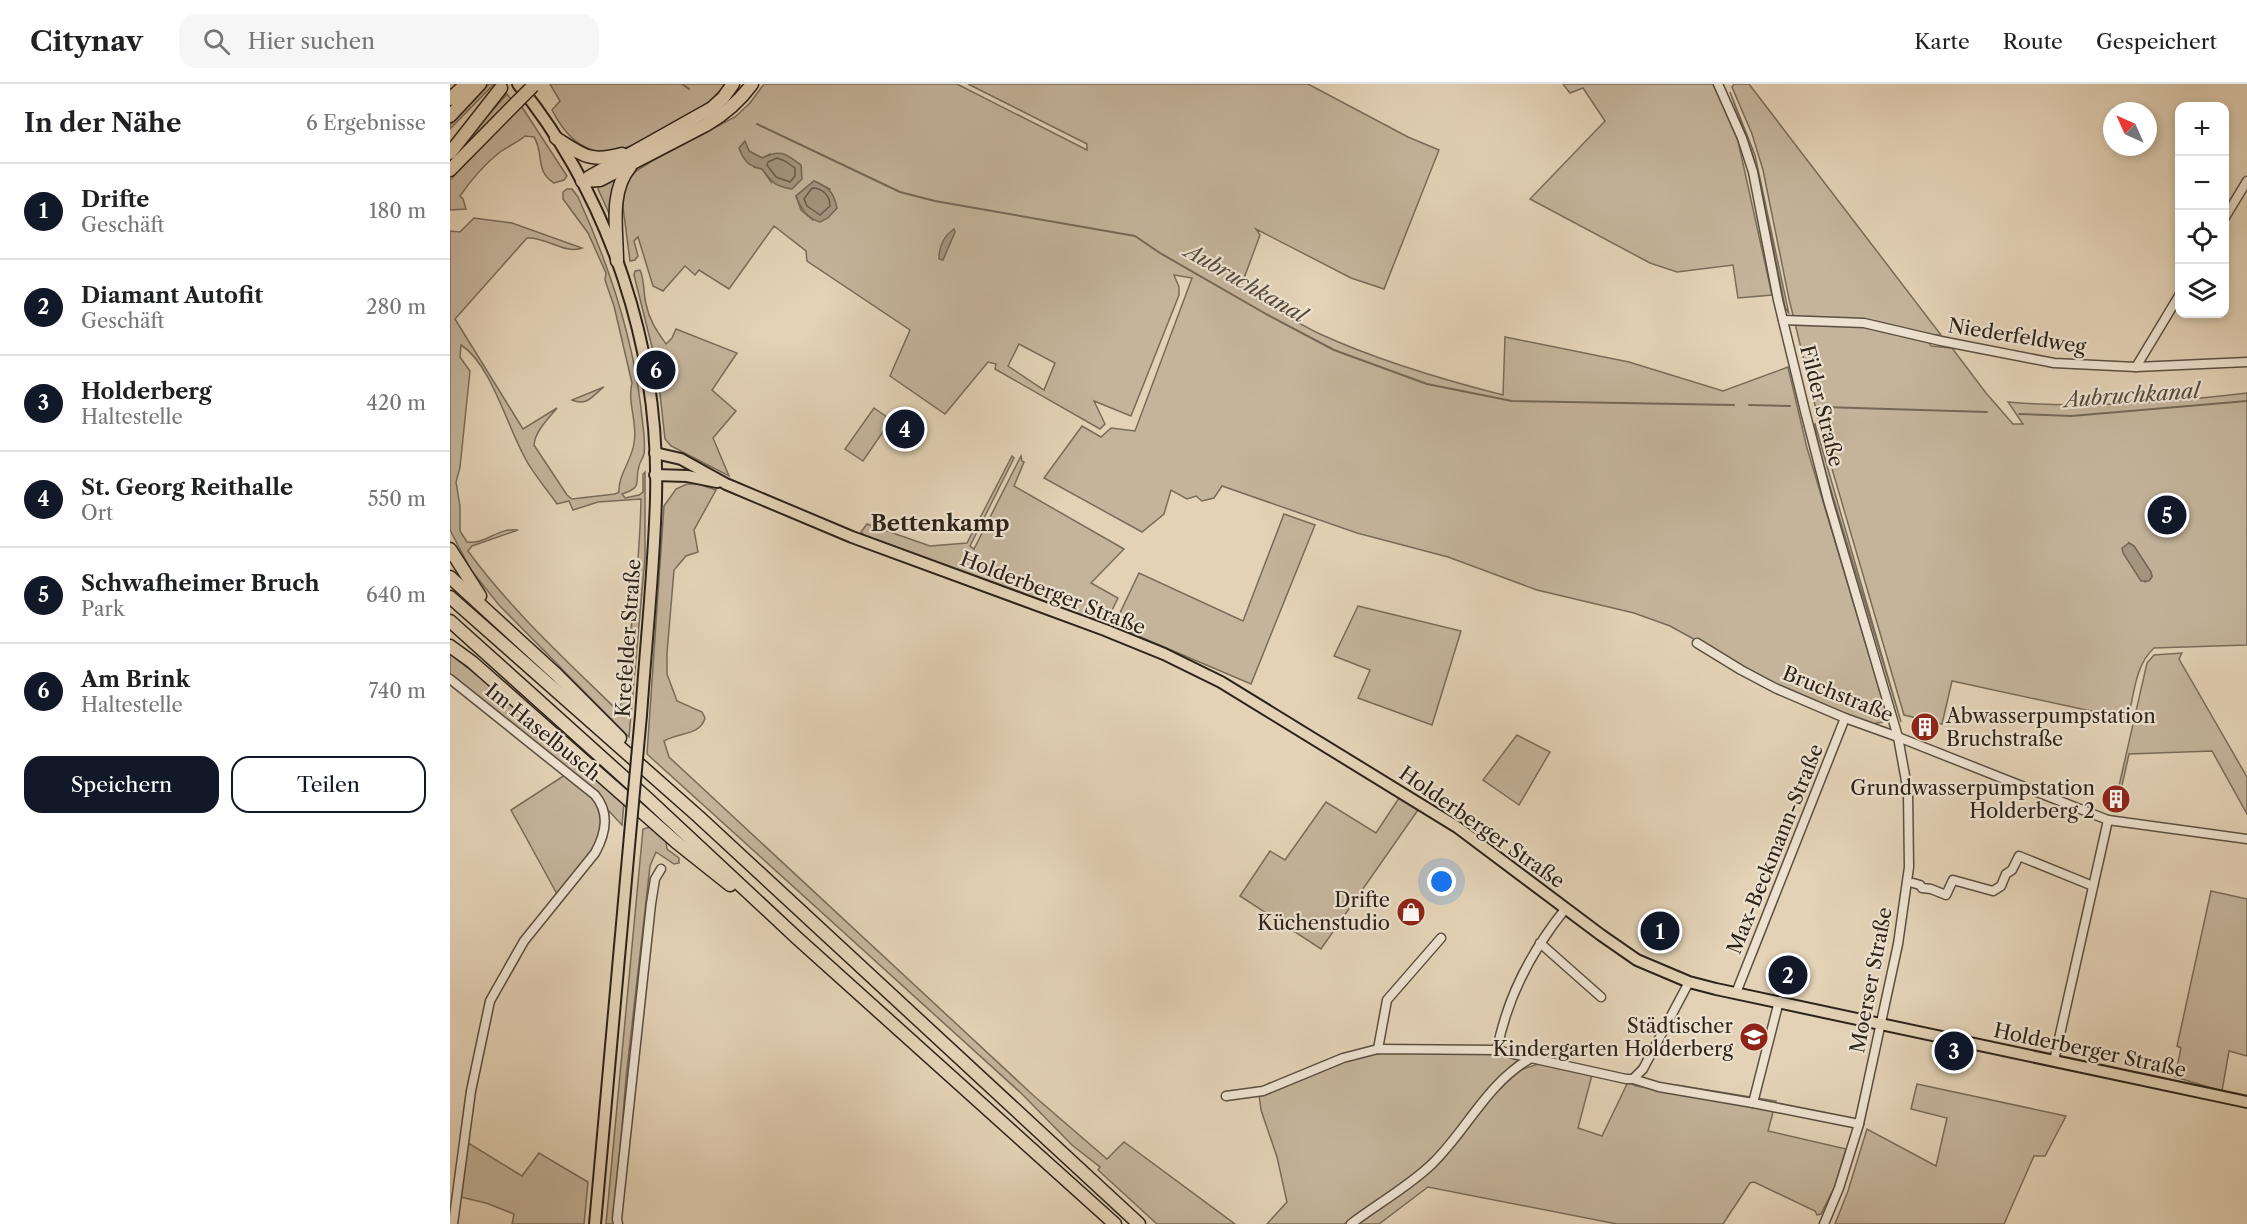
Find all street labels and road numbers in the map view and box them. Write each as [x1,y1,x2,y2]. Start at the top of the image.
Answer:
street label: Niederfeldweg [1946,313,2088,359]
street label: Filder Straße [1795,343,1849,469]
street label: Holderberger Straße [957,547,1149,639]
street label: Krefelder Straße [610,558,646,718]
street label: Bruchstraße [1779,661,1897,727]
street label: Im Haselbusch [481,678,606,786]
street label: Max-Beckmann-Straße [1722,741,1828,957]
street label: Holderberger Straße [1395,761,1569,893]
street label: Moerser Straße [1845,905,1897,1055]
street label: Holderberger Straße [1991,1018,2189,1082]

